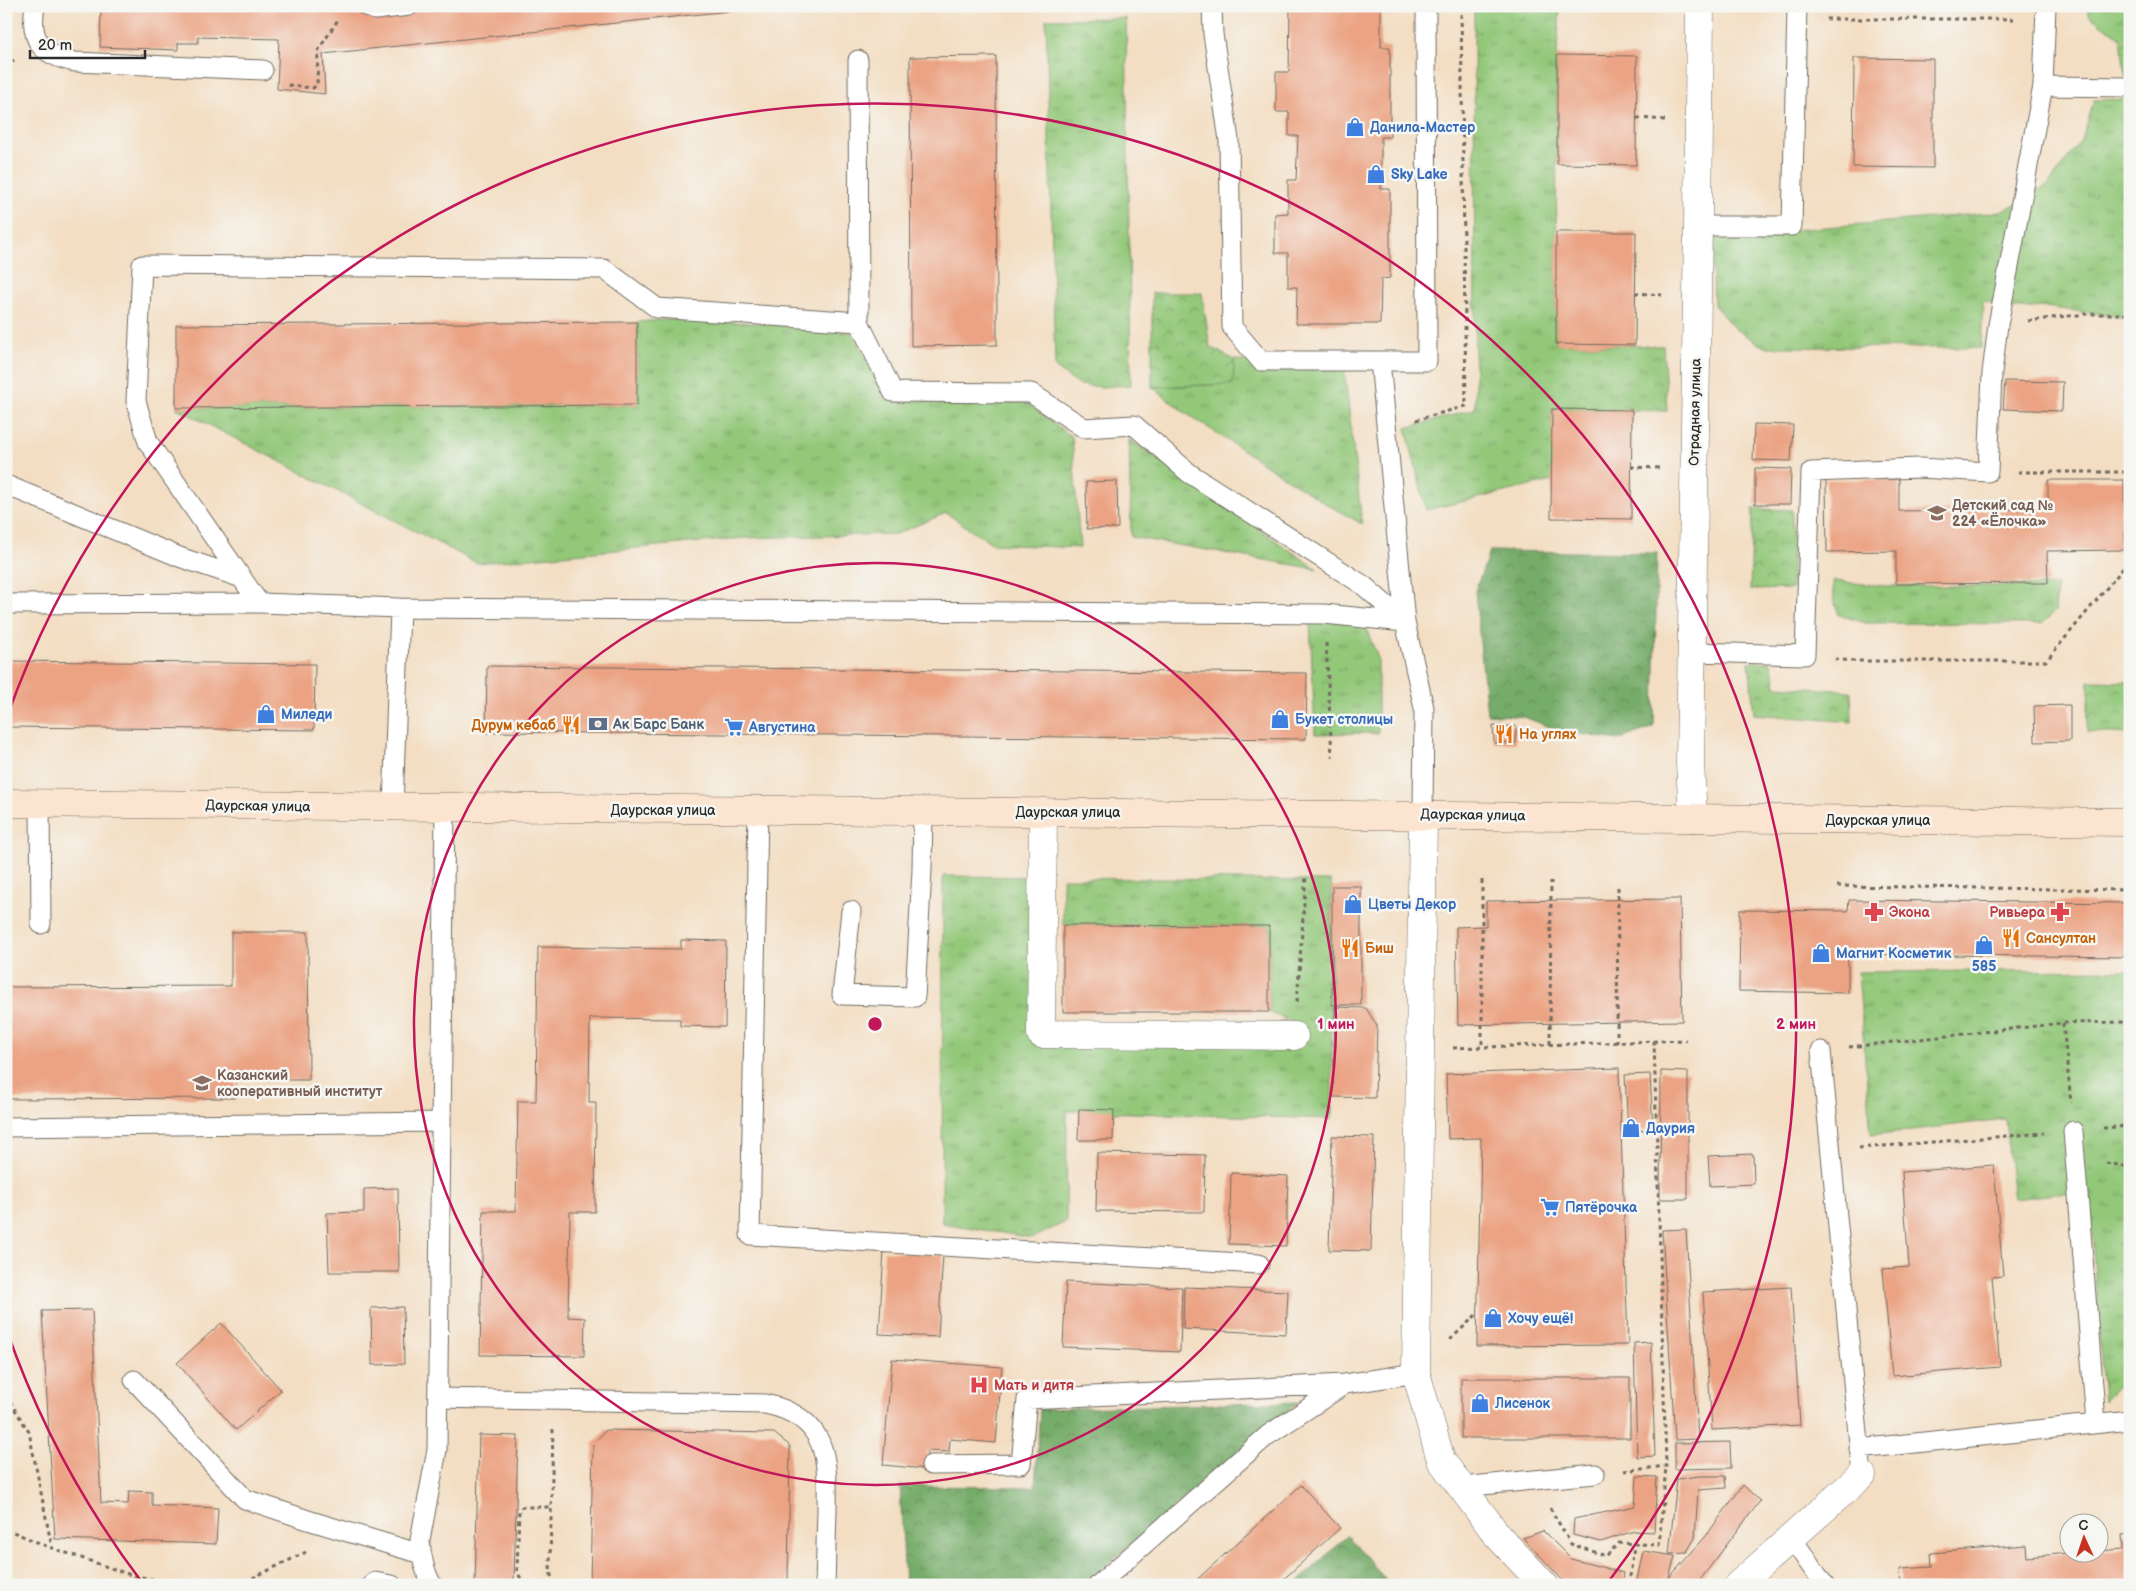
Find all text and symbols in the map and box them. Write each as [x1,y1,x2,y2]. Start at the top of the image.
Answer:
scale bar [30,28,145,60]
text: 20 m [38,36,72,55]
shop icon: Данила-Мастер [1344,116,1366,138]
place label: Данила-Мастер [1370,119,1476,136]
shop icon: Sky Lake [1365,163,1387,185]
place label: Sky Lake [1391,166,1448,183]
street label: Отрадная улица [1686,357,1704,466]
place label: Детский сад № 224 «Ёлочка» [1952,497,2053,530]
school or university icon: Детский сад № 224 «Ёлочка» [1926,502,1948,524]
shop icon: Миледи [255,703,277,725]
place label: Миледи [281,706,333,723]
shop icon: Букет столицы [1269,708,1291,730]
place label: Букет столицы [1295,711,1393,728]
bank icon: Ак Барс Банк [587,713,609,735]
restaurant icon: Дурум кебаб [560,714,582,736]
place label: Ак Барс Банк [612,716,704,733]
supermarket icon: Августина [723,716,745,738]
place label: Дурум кебаб [471,717,556,734]
place label: Августина [748,719,816,736]
restaurant icon: На углях [1493,723,1515,745]
place label: На углях [1519,726,1577,743]
street label: Даурская улица [205,797,311,815]
street label: Даурская улица [610,802,716,819]
street label: Даурская улица [1015,804,1121,821]
street label: Даурская улица [1420,806,1526,824]
street label: Даурская улица [1825,812,1931,829]
shop icon: Цветы Декор [1342,893,1364,915]
place label: Цветы Декор [1368,896,1457,913]
pharmacy icon: Экона [1863,901,1885,923]
pharmacy icon: Ривьера [2049,901,2071,923]
place label: Экона [1889,904,1930,921]
place label: Ривьера [1989,904,2046,921]
restaurant icon: Сансултан [2000,927,2022,949]
place label: Сансултан [2026,930,2096,947]
shop icon: 585 [1973,934,1995,956]
restaurant icon: Биш [1339,937,1361,959]
place label: Биш [1365,940,1394,957]
shop icon: Магнит Косметик [1810,942,1832,964]
place label: Магнит Косметик [1836,945,1952,962]
place label: 585 [1972,958,1996,975]
centre of rings [866,1015,884,1033]
text: 1 мин [1317,1015,1355,1034]
text: 2 мин [1776,1015,1816,1034]
place label: Казанский кооперативный институт [217,1067,383,1100]
school or university icon: Казанский кооперативный институт [191,1072,213,1094]
shop icon: Даурия [1620,1117,1642,1139]
place label: Даурия [1646,1120,1695,1137]
supermarket icon: Пятёрочка [1539,1196,1561,1218]
place label: Пятёрочка [1565,1199,1638,1216]
shop icon: Хочу ещё! [1482,1307,1504,1329]
place label: Хочу ещё! [1507,1310,1573,1327]
hospital icon: Мать и дитя [968,1374,990,1396]
place label: Мать и дитя [994,1377,1074,1394]
shop icon: Лисенок [1469,1392,1491,1414]
place label: Лисенок [1494,1395,1551,1412]
north arrow [2058,1514,2108,1564]
text: С [2078,1517,2089,1534]

